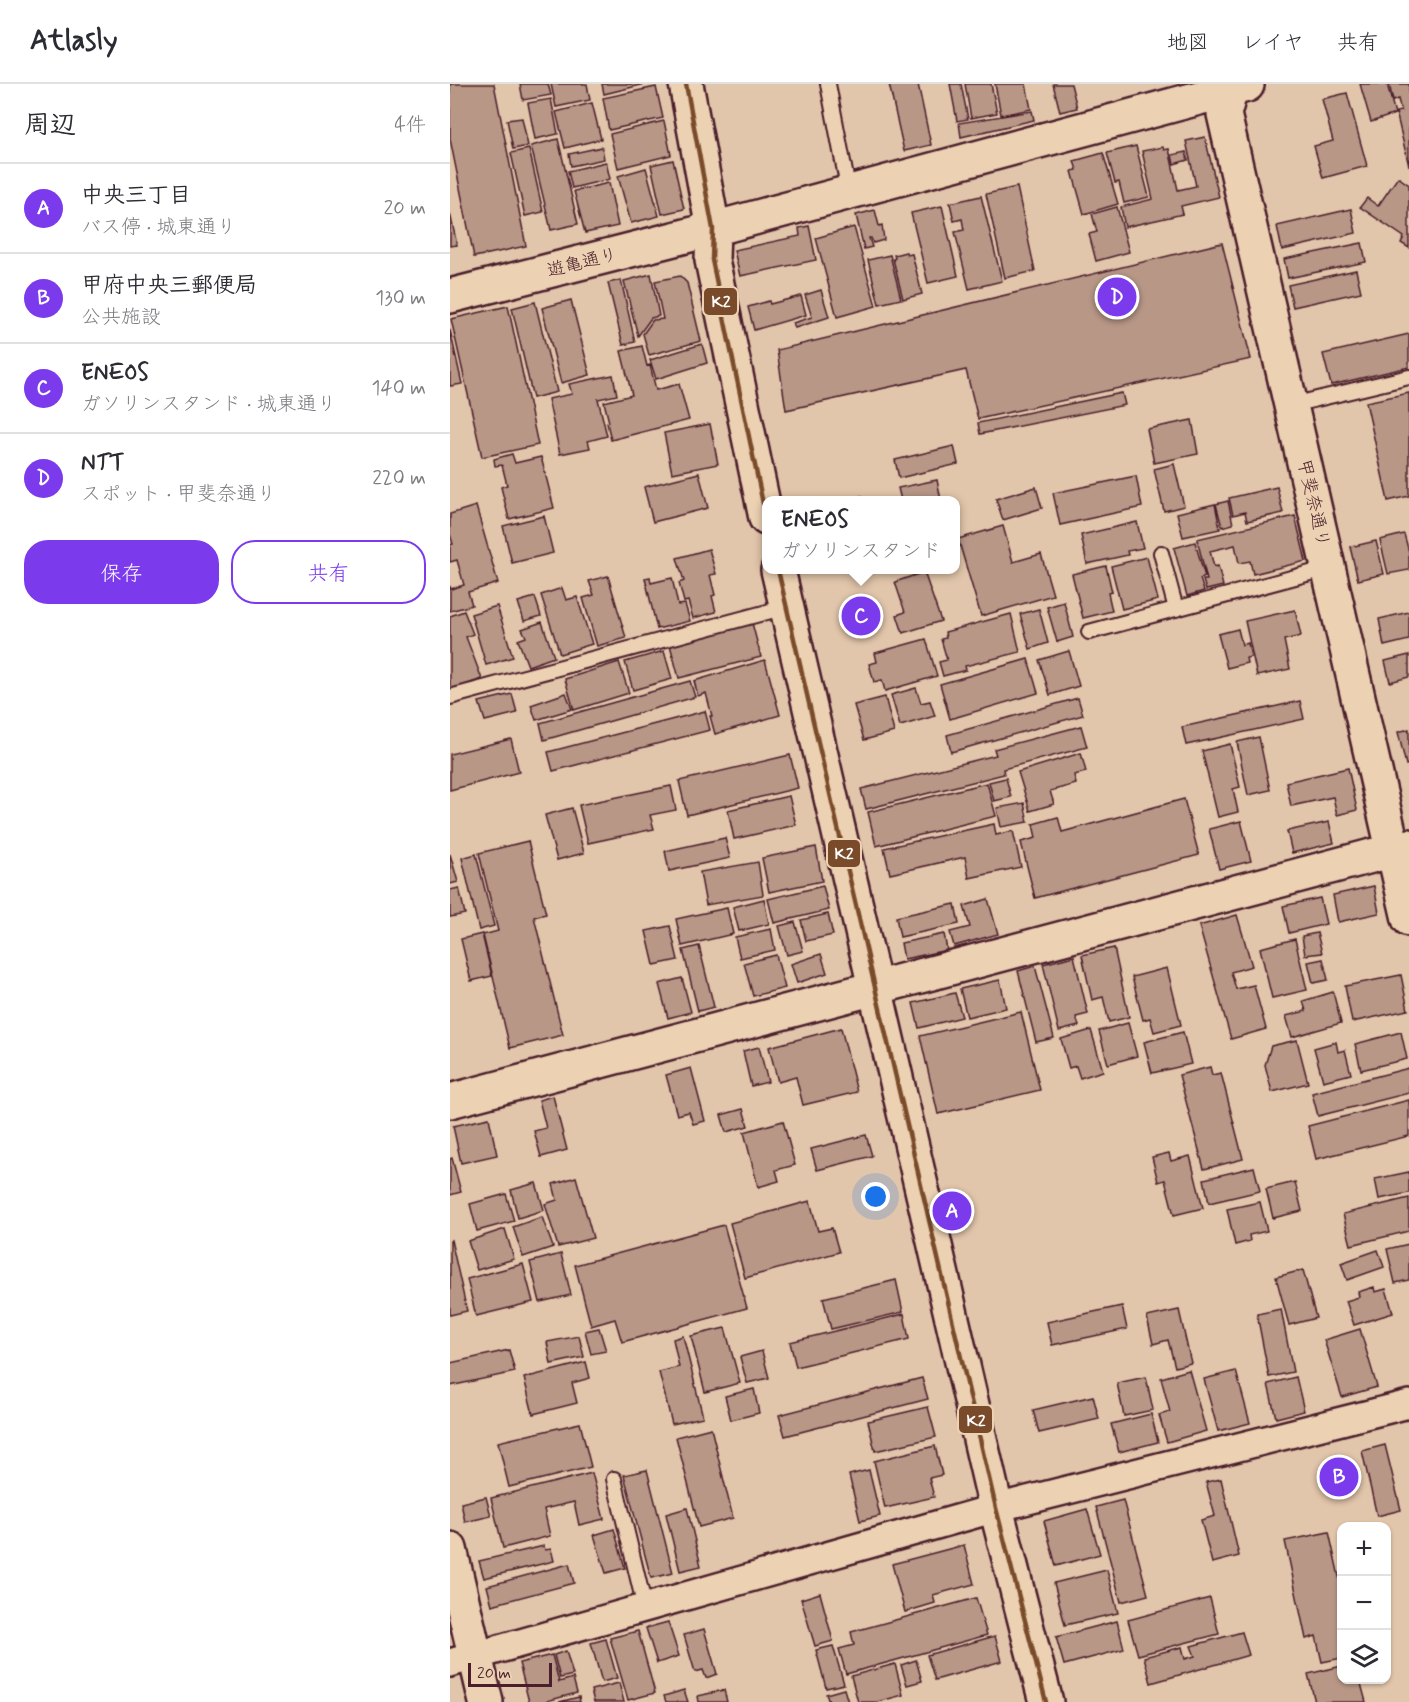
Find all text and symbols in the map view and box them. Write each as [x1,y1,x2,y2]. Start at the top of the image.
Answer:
text: Atlasly [30,23,118,60]
text: 地図 [1167,29,1209,57]
text: レイヤ [1242,29,1304,57]
text: 共有 [1337,29,1379,57]
text: 周辺 [24,109,76,143]
text: 4件 [394,112,426,139]
text: 中央三丁目 [81,182,191,210]
text: A [37,195,50,222]
text: 20 m [383,195,426,222]
text: バス停 · 城東通り [81,214,236,241]
street label: 遊亀通り [544,243,620,283]
text: 甲府中央三郵便局 [81,272,257,300]
pin: D [1098,274,1136,320]
text: B [37,285,50,312]
text: 130 m [375,285,426,312]
line badge: K2 [703,287,738,316]
text: K2 [711,292,731,313]
text: 公共施設 [81,304,161,331]
text: ENEOS [81,359,149,387]
text: C [36,375,51,402]
text: 140 m [372,375,426,402]
text: ガソリンスタンド · 城東通り [81,391,337,418]
text: NTT [81,449,125,477]
street label: 甲斐奈通り [1291,457,1335,550]
text: D [37,465,50,492]
text: 220 m [372,465,426,492]
text: スポット · 甲斐奈通り [81,481,276,508]
popup [762,496,960,574]
text: ENEOS [781,506,849,534]
text: ガソリンスタンド [781,538,941,565]
button: 保存 [24,540,219,604]
button: 共有 [231,540,426,604]
pin: C [842,594,880,638]
line badge: K2 [827,839,861,868]
text: K2 [834,844,854,865]
your location [861,1182,890,1211]
pin: A [932,1188,972,1234]
line badge: K2 [958,1405,993,1434]
text: K2 [966,1411,986,1432]
pin: B [1320,1454,1358,1500]
map controls [1337,1522,1391,1684]
button: + [1337,1522,1391,1576]
button: − [1337,1576,1391,1630]
button: layers [1337,1630,1391,1684]
scale bar [468,1660,552,1688]
text: 20 m [477,1663,511,1684]

